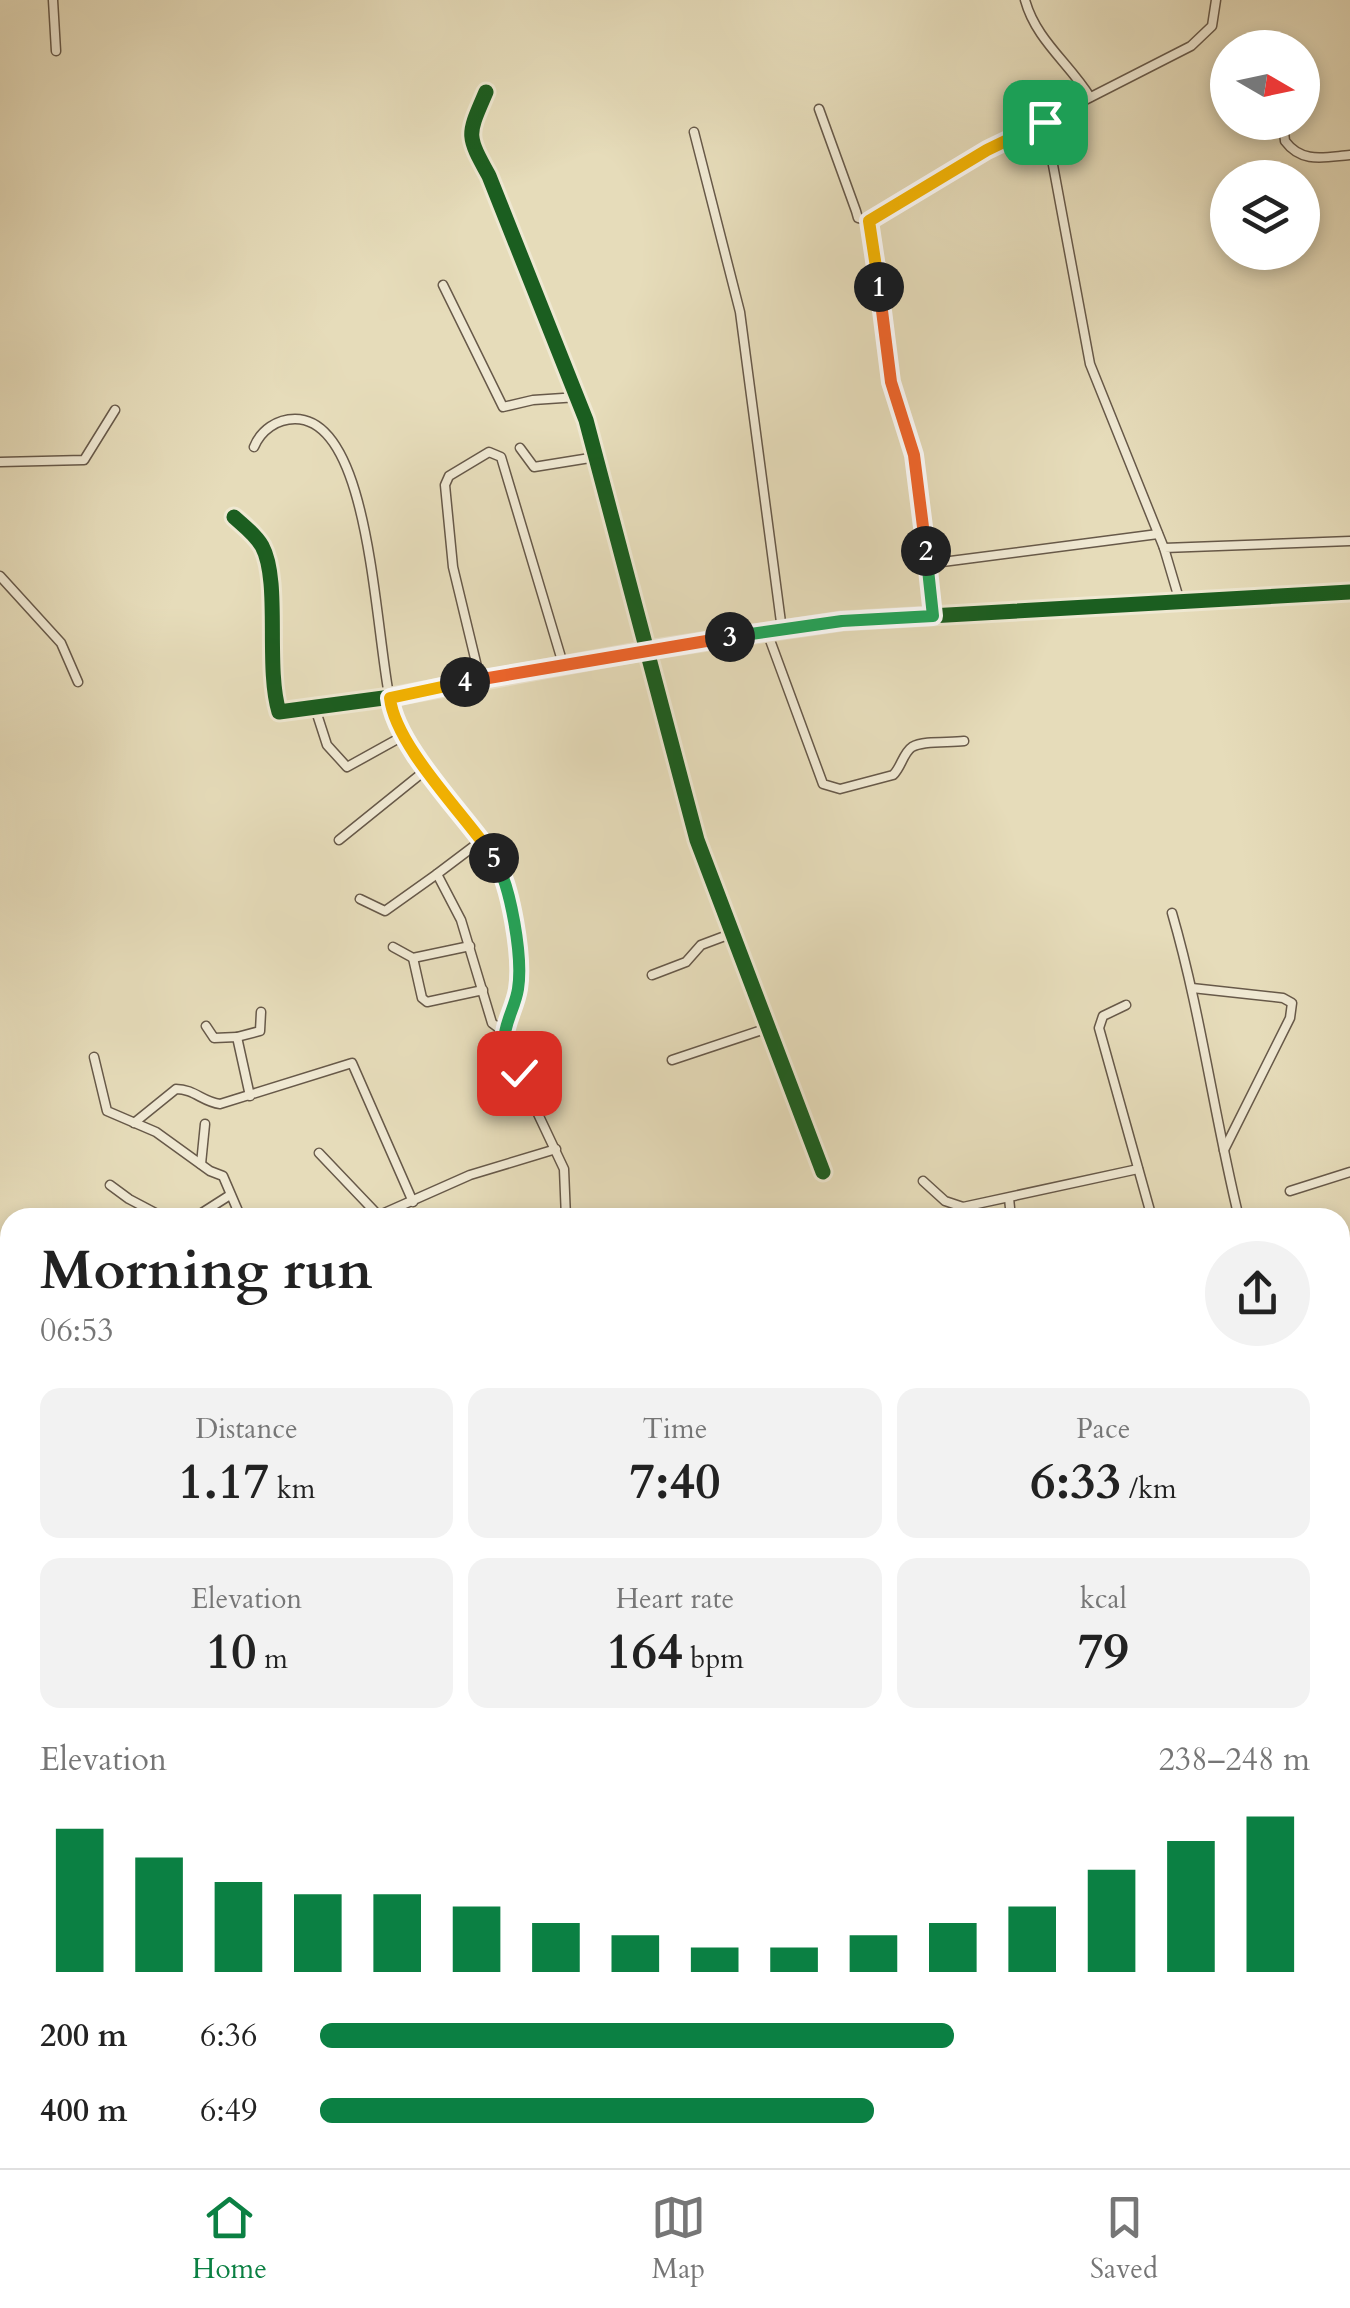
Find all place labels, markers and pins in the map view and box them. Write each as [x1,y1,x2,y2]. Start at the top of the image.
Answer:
pin [1003,80,1088,165]
pin: 1 [854,262,904,312]
pin: 2 [901,526,951,576]
pin: 3 [705,612,755,662]
pin: 4 [440,657,490,707]
pin: 5 [469,833,519,883]
pin [477,1031,562,1116]

